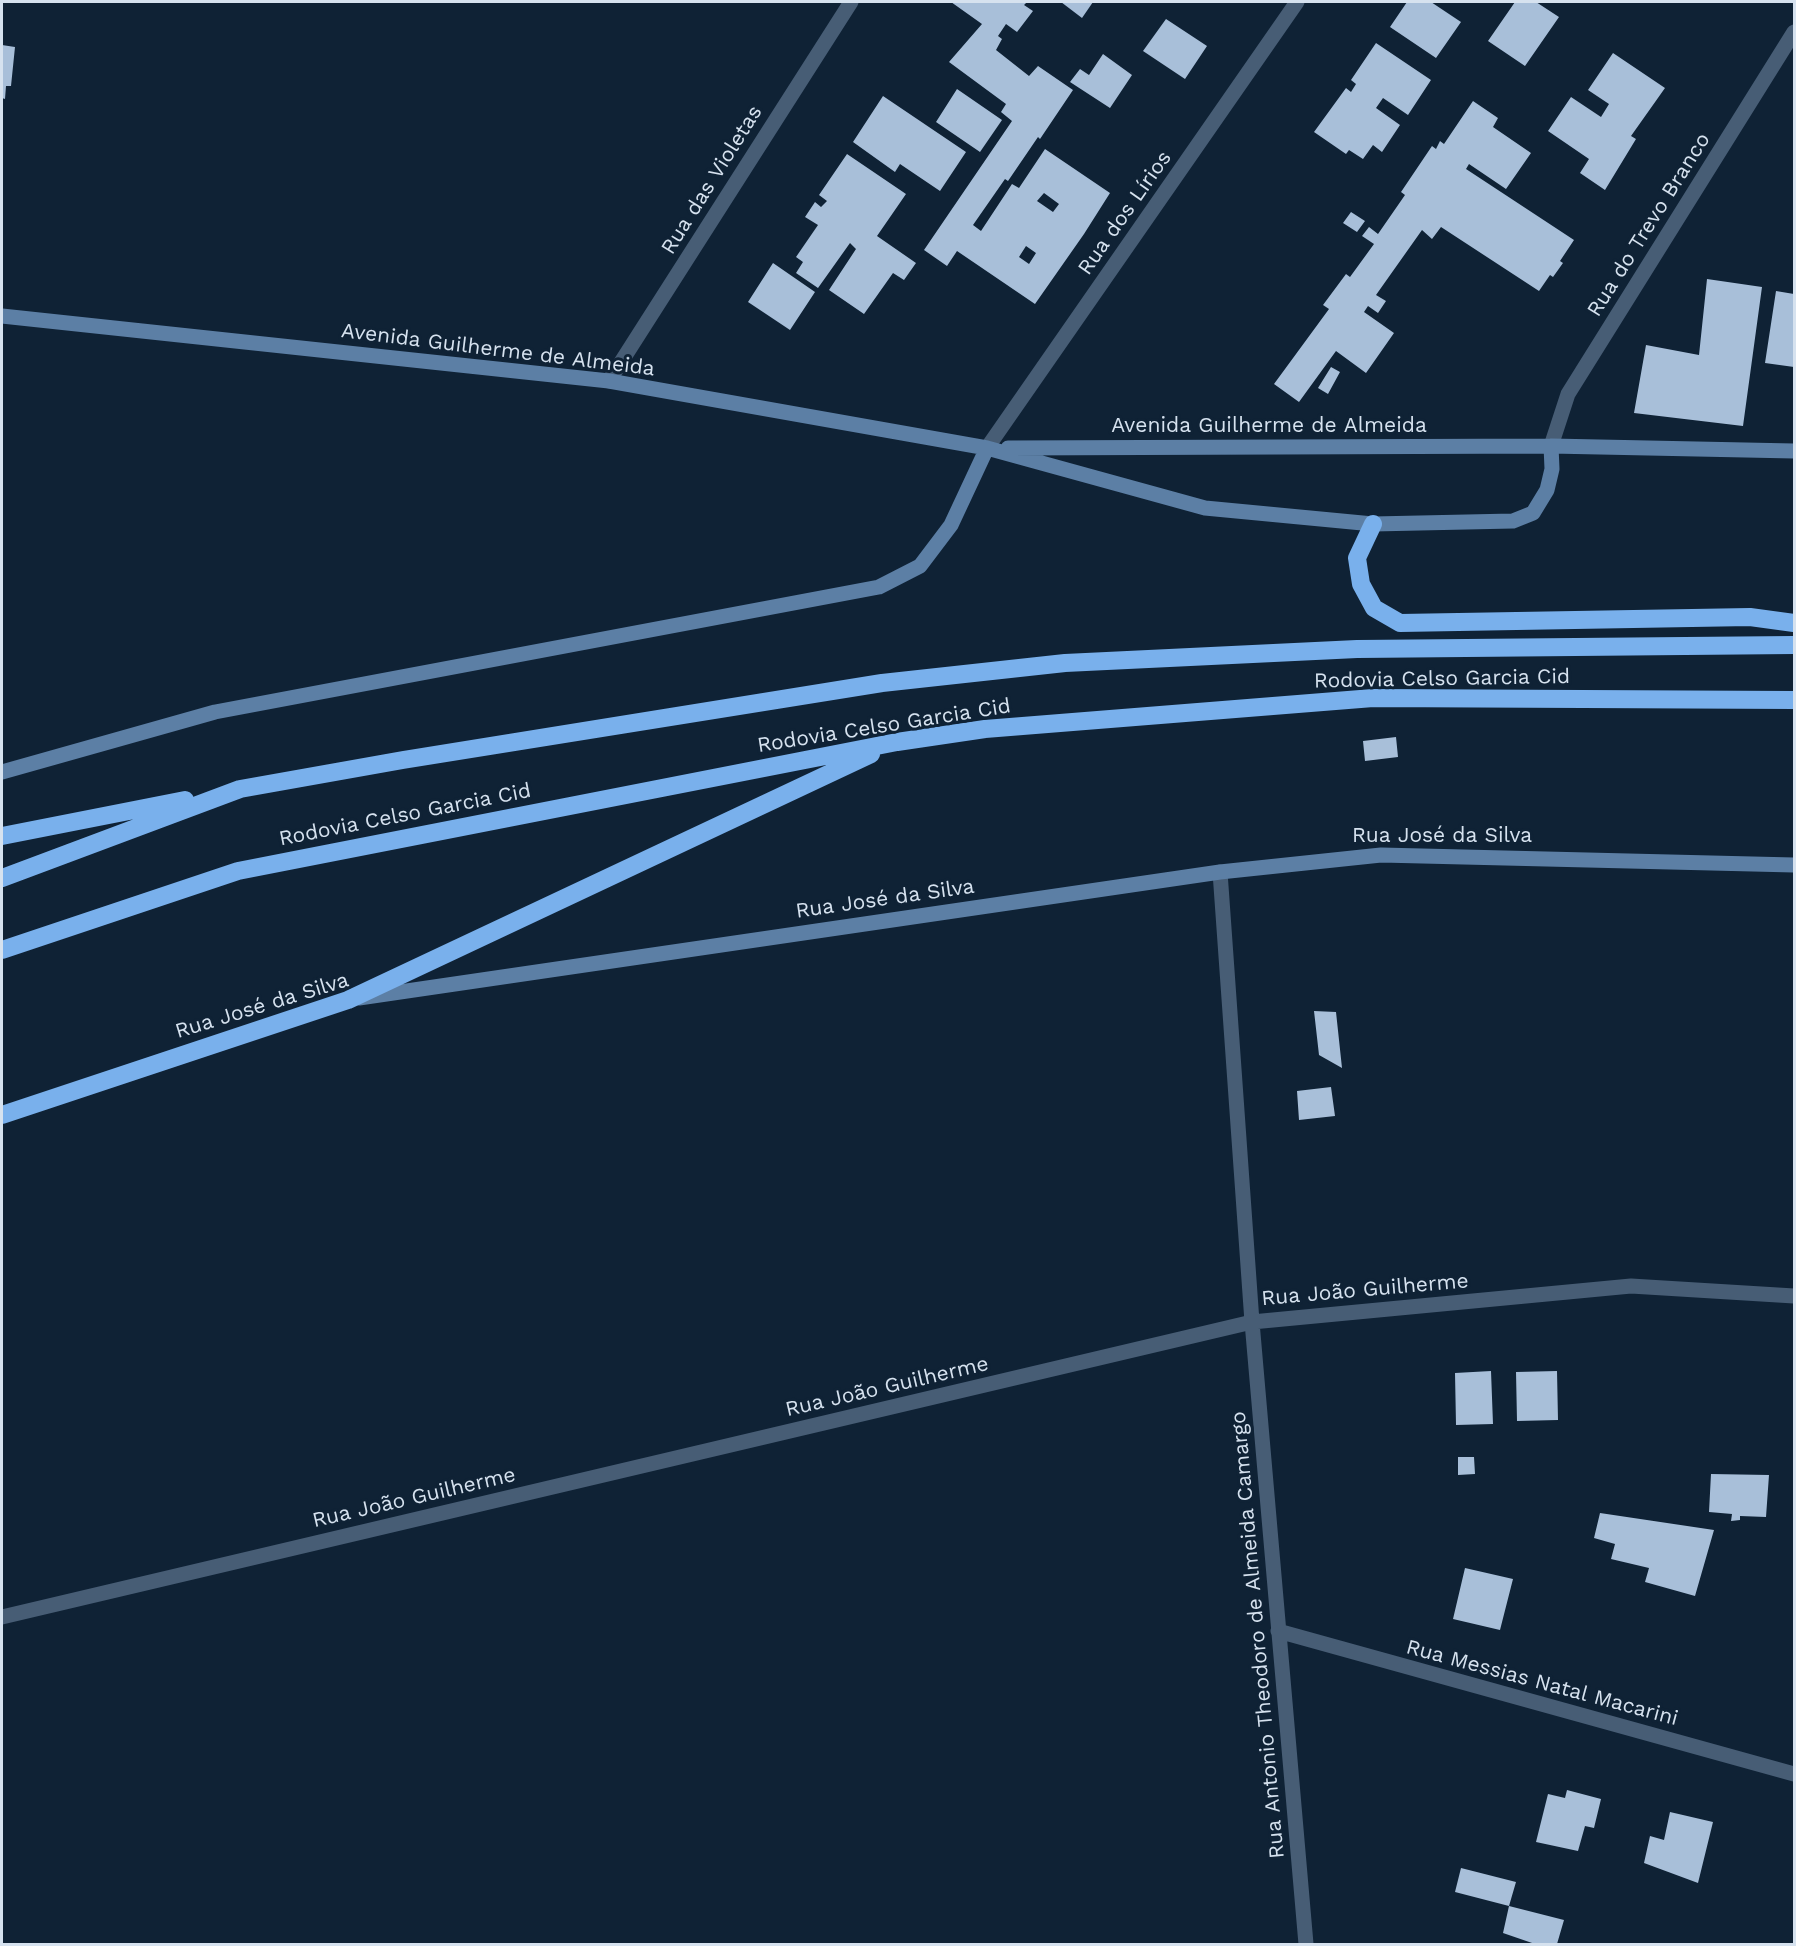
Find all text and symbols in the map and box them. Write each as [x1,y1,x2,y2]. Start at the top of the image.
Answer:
street label: Rua das Violetas [656,101,768,259]
street label: Rua do Trevo Branco [1582,128,1716,322]
street label: Rua dos Lírios [1073,146,1177,280]
street label: Avenida Guilherme de Almeida [340,318,656,382]
street label: Avenida Guilherme de Almeida [1111,413,1427,439]
street label: Rodovia Celso Garcia Cid [1314,664,1570,694]
street label: Rodovia Celso Garcia Cid [756,694,1012,758]
street label: Rodovia Celso Garcia Cid [277,778,533,852]
street label: Rua José da Silva [1352,823,1532,849]
street label: Rua José da Silva [794,874,976,924]
street label: Rua José da Silva [172,968,352,1044]
street label: Rua João Guilherme [1260,1268,1470,1312]
street label: Rua João Guilherme [783,1351,991,1423]
street label: Rua Antonio Theodoro de Almeida Camargo [1226,1410,1290,1860]
street label: Rua João Guilherme [310,1462,518,1534]
street label: Rua Messias Natal Macarini [1403,1635,1681,1731]

